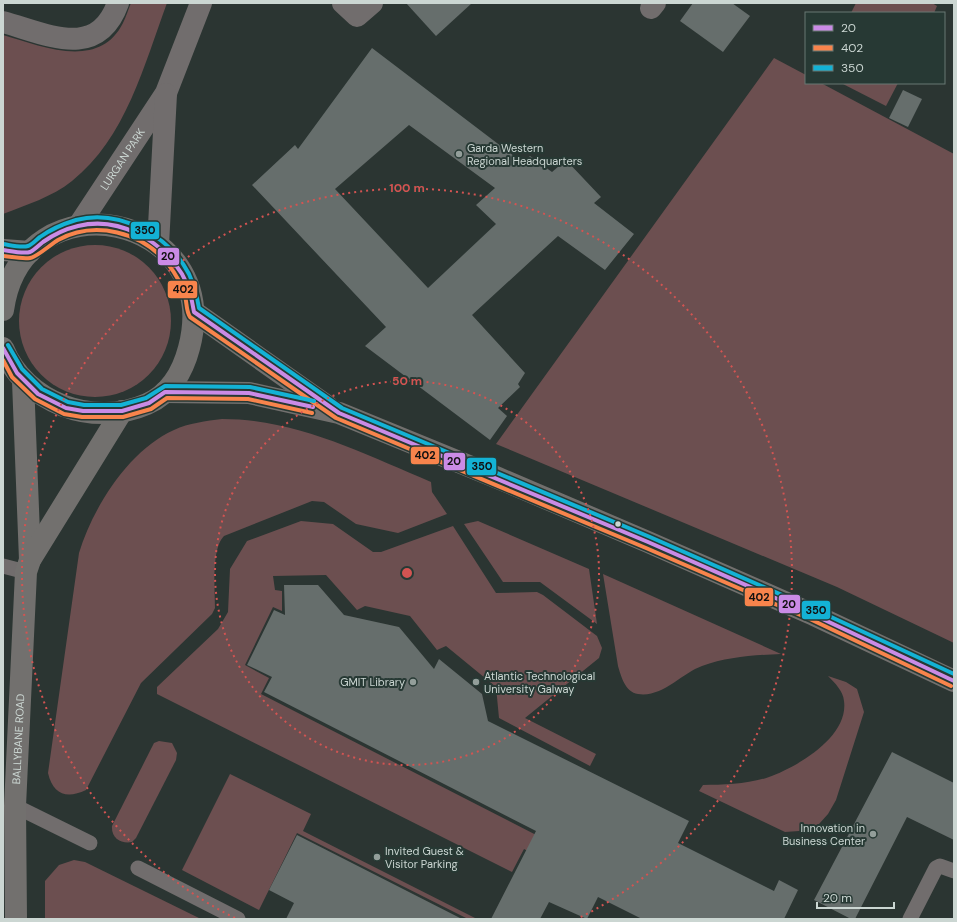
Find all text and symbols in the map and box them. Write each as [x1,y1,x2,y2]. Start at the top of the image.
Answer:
legend [805,12,945,84]
text: 20 [841,20,856,36]
text: 402 [841,40,863,56]
text: 350 [841,60,864,76]
street label: LURGAN PARK [97,125,148,193]
place label: Garda Western Regional Headquarters [467,141,582,168]
marker: Garda Western Regional Headquarters [454,149,464,159]
text: 100 m [389,180,425,196]
line badge: 350 [130,221,160,240]
text: 350 [134,223,156,237]
line badge: 20 [157,247,180,266]
text: 20 [161,249,175,263]
line badge: 402 [167,280,198,299]
text: 402 [172,282,194,296]
text: 50 m [392,373,422,389]
line badge: 402 [410,446,440,465]
text: 402 [414,448,436,462]
line badge: 20 [443,452,466,471]
text: 20 [447,454,461,468]
line badge: 350 [466,457,497,476]
text: 350 [471,459,493,473]
unlabelled marker [613,519,623,529]
centre of rings [400,566,414,580]
line badge: 402 [744,587,774,607]
text: 402 [748,590,770,604]
line badge: 20 [778,594,801,614]
text: 20 [782,597,796,611]
line badge: 350 [801,600,831,620]
text: 350 [805,603,827,617]
place label: Atlantic Technological University Galway [484,669,595,696]
place label: GMIT Library [340,675,405,689]
marker: GMIT Library [408,677,418,687]
marker: Atlantic Technological University Galway [471,677,481,687]
street label: BALLYBANE ROAD [9,693,27,785]
place label: Innovation in Business Center [782,821,865,848]
marker: Innovation in Business Center [868,829,878,839]
place label: Invited Guest & Visitor Parking [385,844,464,871]
marker: Invited Guest & Visitor Parking [372,852,382,862]
scale bar [817,884,894,910]
text: 20 m [823,890,852,906]

